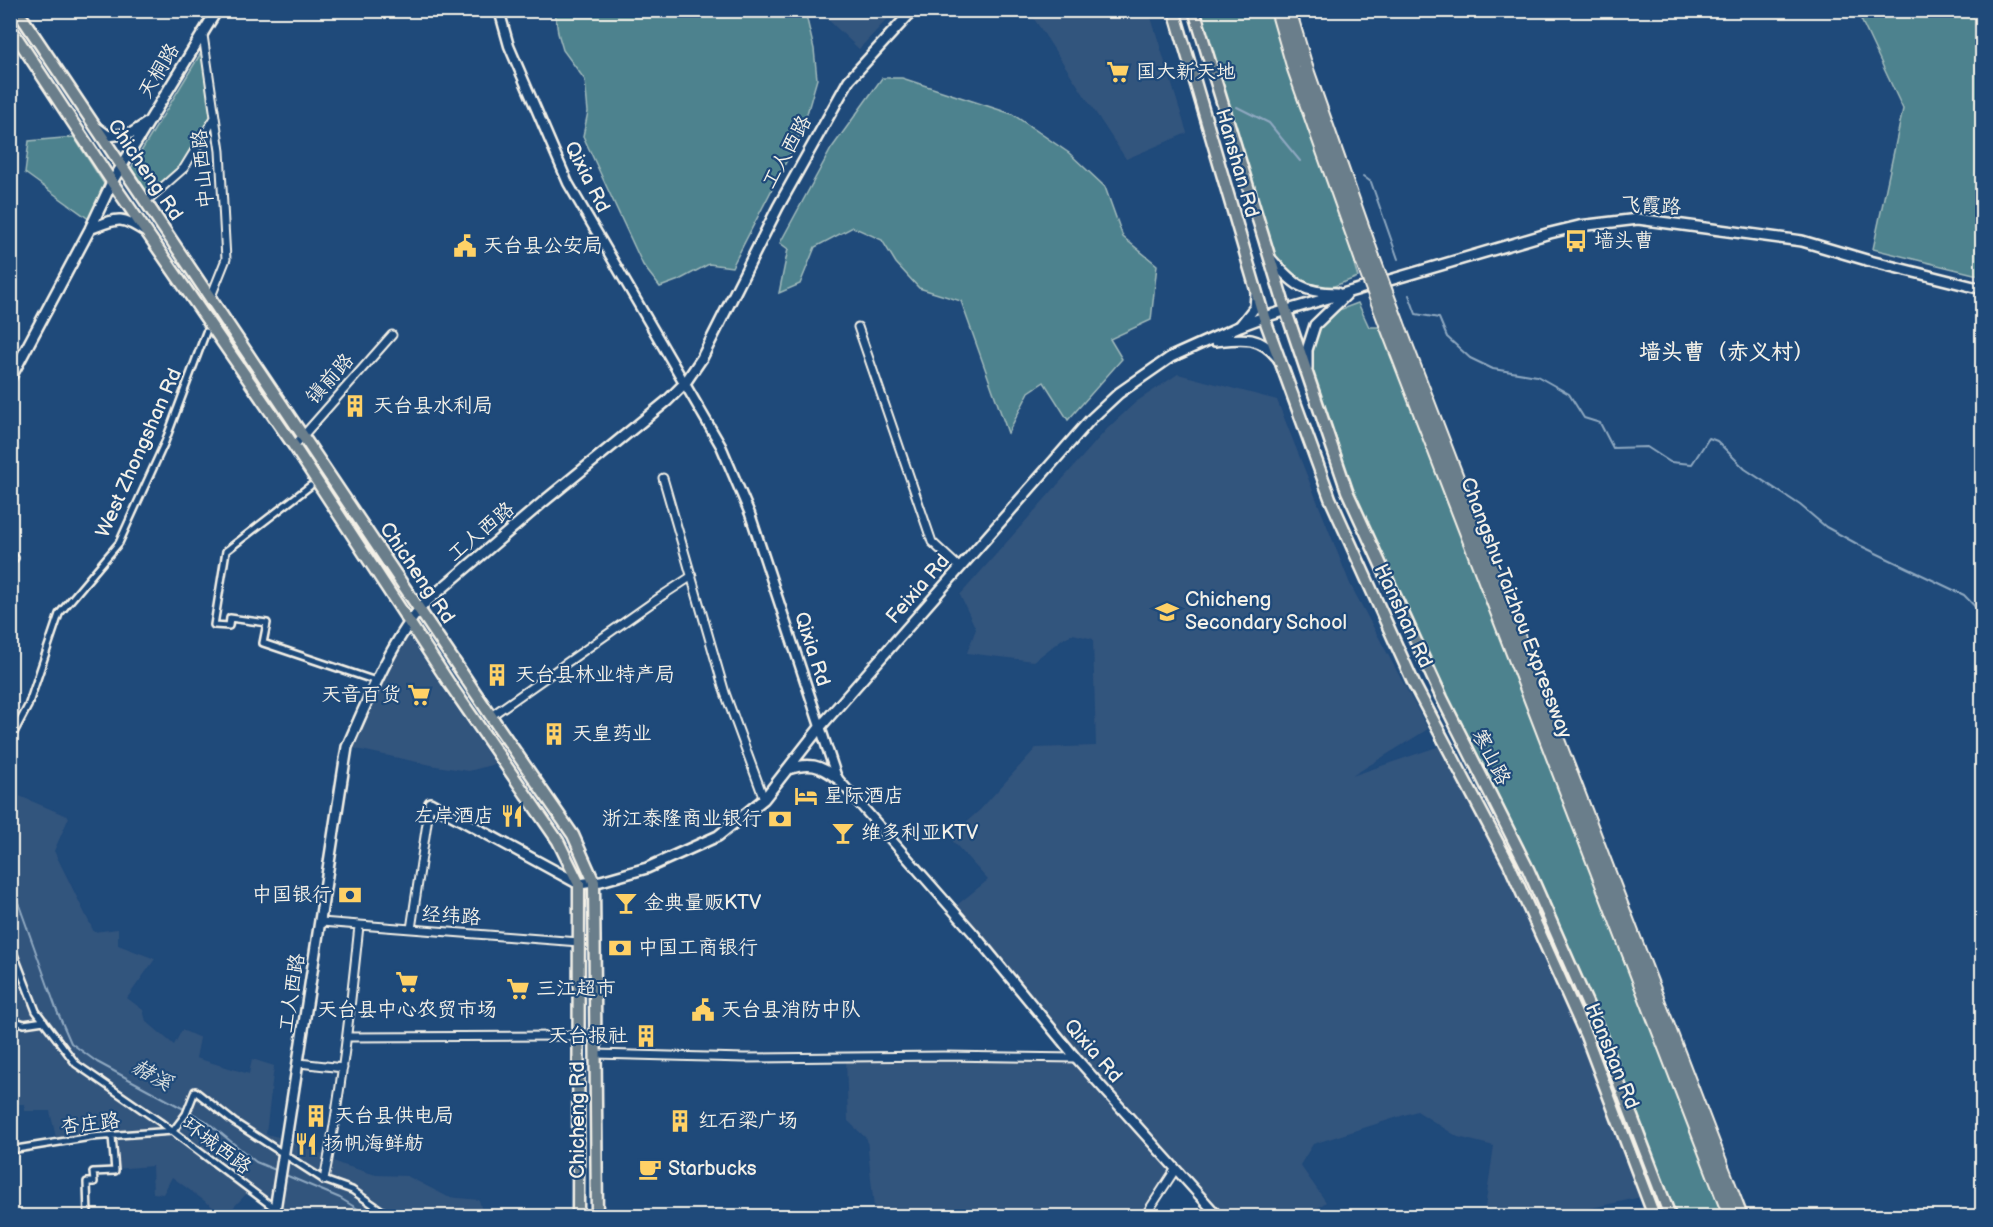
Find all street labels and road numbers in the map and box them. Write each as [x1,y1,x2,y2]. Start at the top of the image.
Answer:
street label: 天桐路 [133,38,185,103]
street label: Hanshan Rd [1210,106,1264,220]
street label: 工人西路 [757,110,817,193]
street label: Chicheng Rd [102,115,188,225]
street label: 中山西路 [187,127,218,210]
street label: Qixia Rd [559,137,615,217]
street label: 飞霞路 [1620,192,1683,220]
street label: 镇前路 [301,348,360,409]
street label: West Zhongshan Rd [91,365,187,541]
street label: Changshu-Taizhou Expressway [1455,474,1577,742]
street label: 工人西路 [443,496,520,567]
street label: Chicheng Rd [374,518,460,628]
street label: Feixia Rd [881,549,955,629]
street label: Hanshan Rd [1368,560,1438,672]
street label: Qixia Rd [789,609,835,689]
street label: 寒山路 [1467,725,1516,790]
street label: 经纬路 [420,902,483,930]
street label: 工人西路 [274,951,310,1034]
street label: Hanshan Rd [1580,1000,1644,1112]
street label: Qixia Rd [1059,1014,1127,1088]
street label: Chicheng Rd [566,1061,590,1179]
street label: 杏庄路 [59,1108,122,1140]
street label: 环城西路 [178,1112,257,1180]

